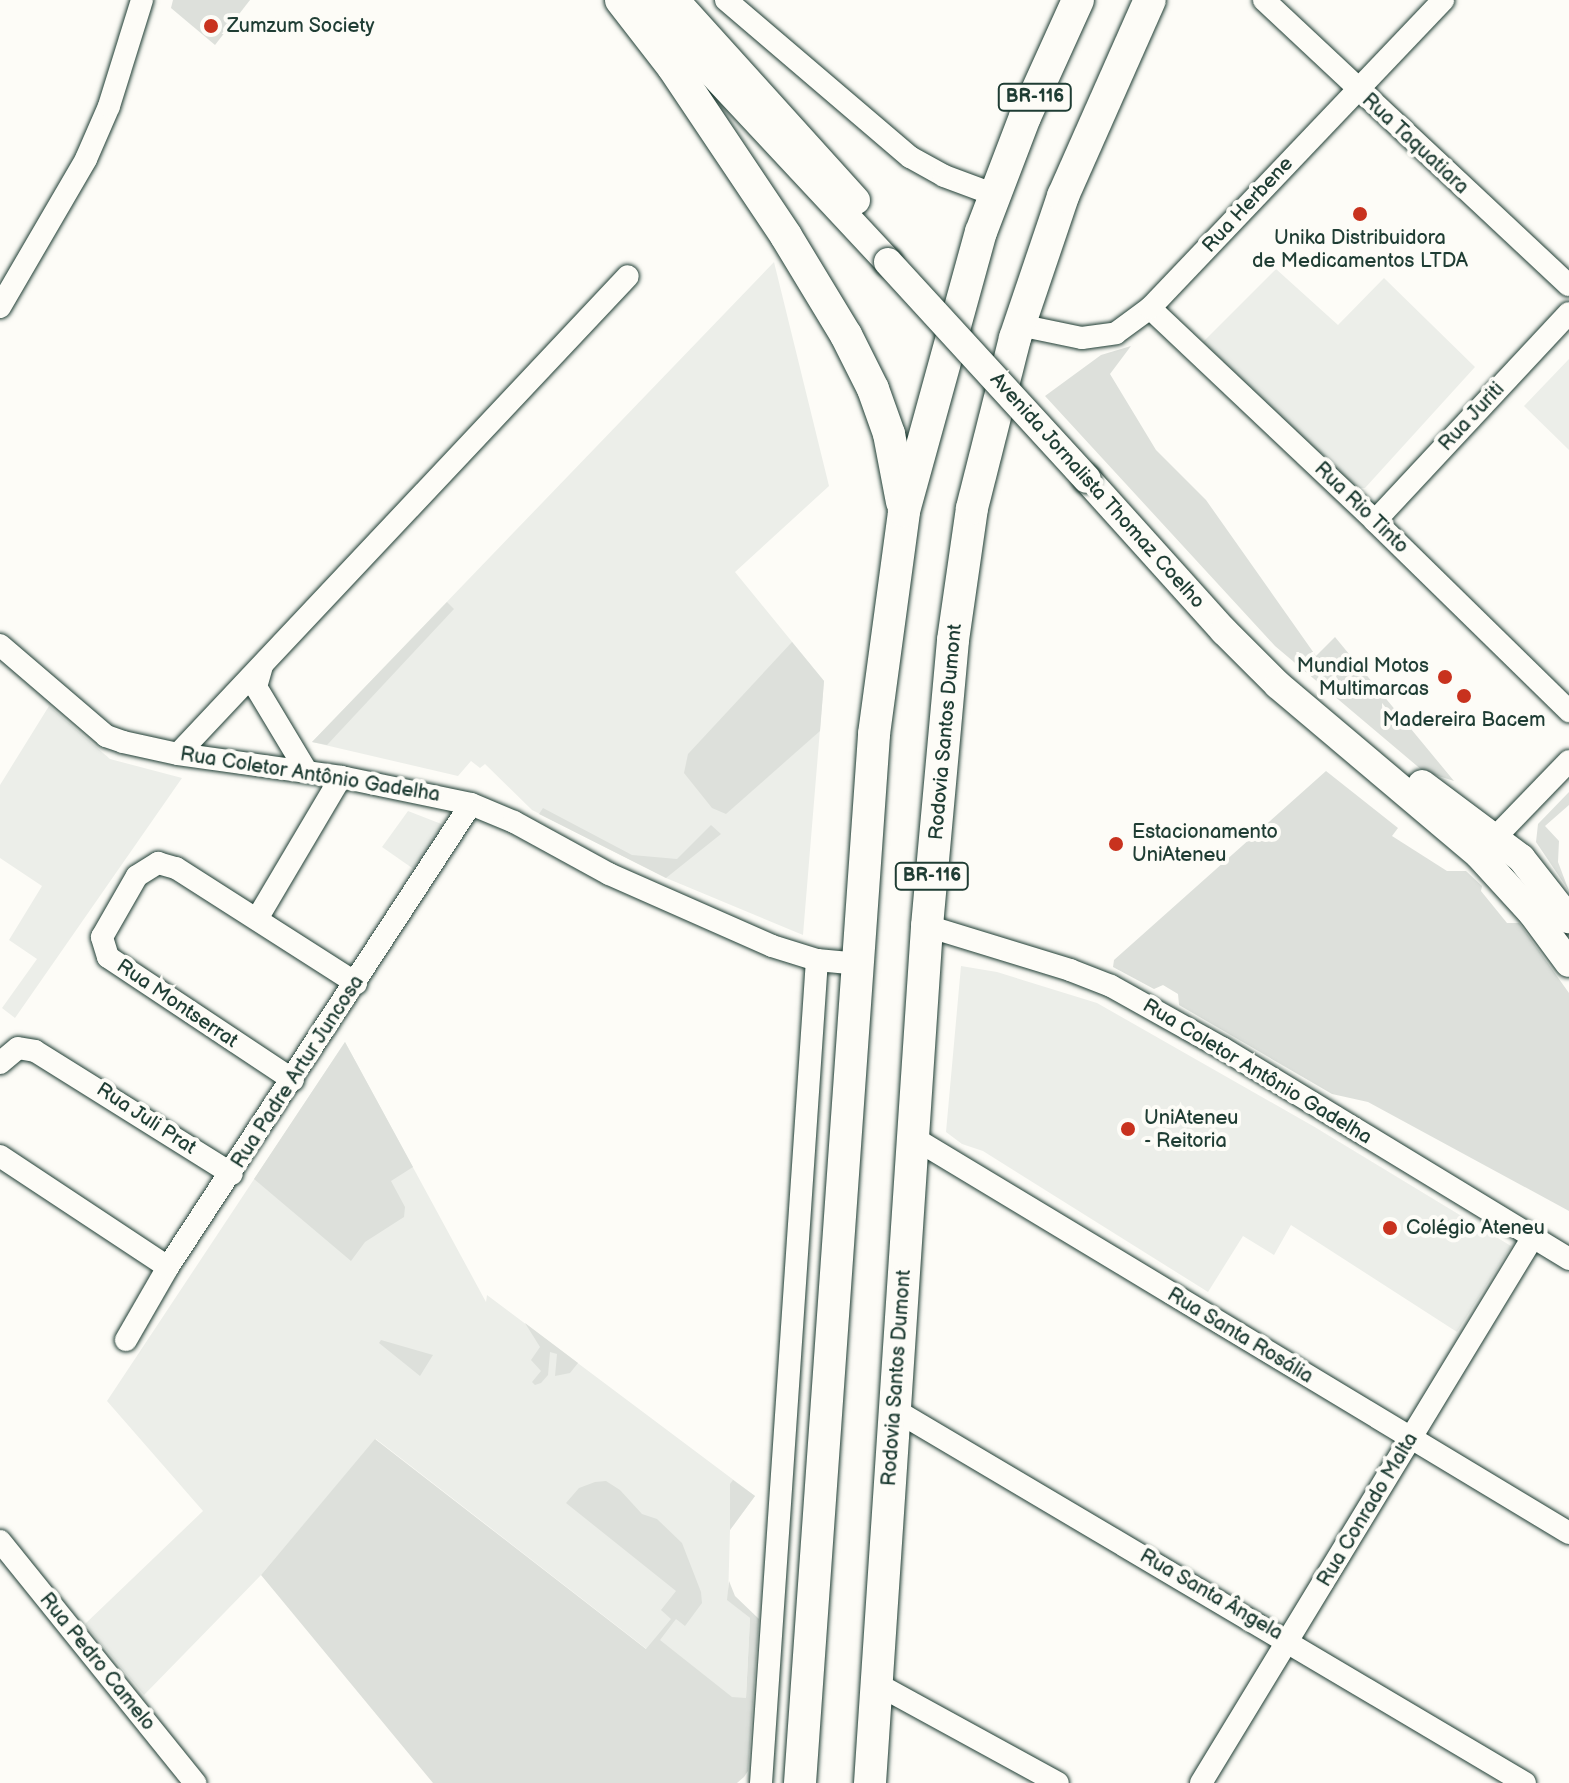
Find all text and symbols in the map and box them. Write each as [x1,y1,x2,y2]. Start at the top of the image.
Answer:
place label: Zumzum Society [227,14,375,38]
marker: Zumzum Society [202,17,220,35]
road number: BR-116 [997,83,1073,111]
street label: Rua Taquatiara [1356,88,1474,200]
street label: Rua Herbene [1198,152,1298,258]
marker: Unika Distribuidora de Medicamentos LTDA [1351,205,1369,223]
place label: Unika Distribuidora de Medicamentos LTDA [1252,226,1468,273]
street label: Avenida Jornalista Thomaz Coelho [984,368,1210,614]
street label: Rua Juriti [1434,377,1510,457]
street label: Rua Rio Tinto [1309,457,1413,559]
street label: Rodovia Santos Dumont [925,623,967,841]
place label: Mundial Motos Multimarcas [1297,654,1429,701]
marker: Mundial Motos Multimarcas [1436,668,1454,686]
marker: Madereira Bacem [1455,687,1473,705]
place label: Madereira Bacem [1383,708,1545,732]
street label: Rua Coletor Antônio Gadelha [178,743,442,807]
place label: Estacionamento UniAteneu [1132,820,1278,867]
marker: Estacionamento UniAteneu [1107,835,1125,853]
road number: BR-116 [894,862,970,890]
street label: Rua Montserrat [112,955,242,1053]
street label: Rua Padre Artur Juncosa [226,971,370,1173]
street label: Rua Coletor Antônio Gadelha [1138,994,1376,1150]
street label: Rua Juli Prat [91,1078,201,1160]
place label: UniAteneu - Reitoria [1144,1106,1238,1153]
marker: UniAteneu - Reitoria [1119,1120,1137,1138]
place label: Colégio Ateneu [1406,1216,1545,1240]
marker: Colégio Ateneu [1381,1219,1399,1237]
street label: Rodovia Santos Dumont [877,1269,917,1487]
street label: Rua Santa Rosália [1163,1283,1317,1389]
street label: Rua Conrado Malta [1313,1429,1423,1591]
street label: Rua Santa Ângela [1135,1544,1287,1646]
street label: Rua Pedro Camelo [34,1588,160,1736]

